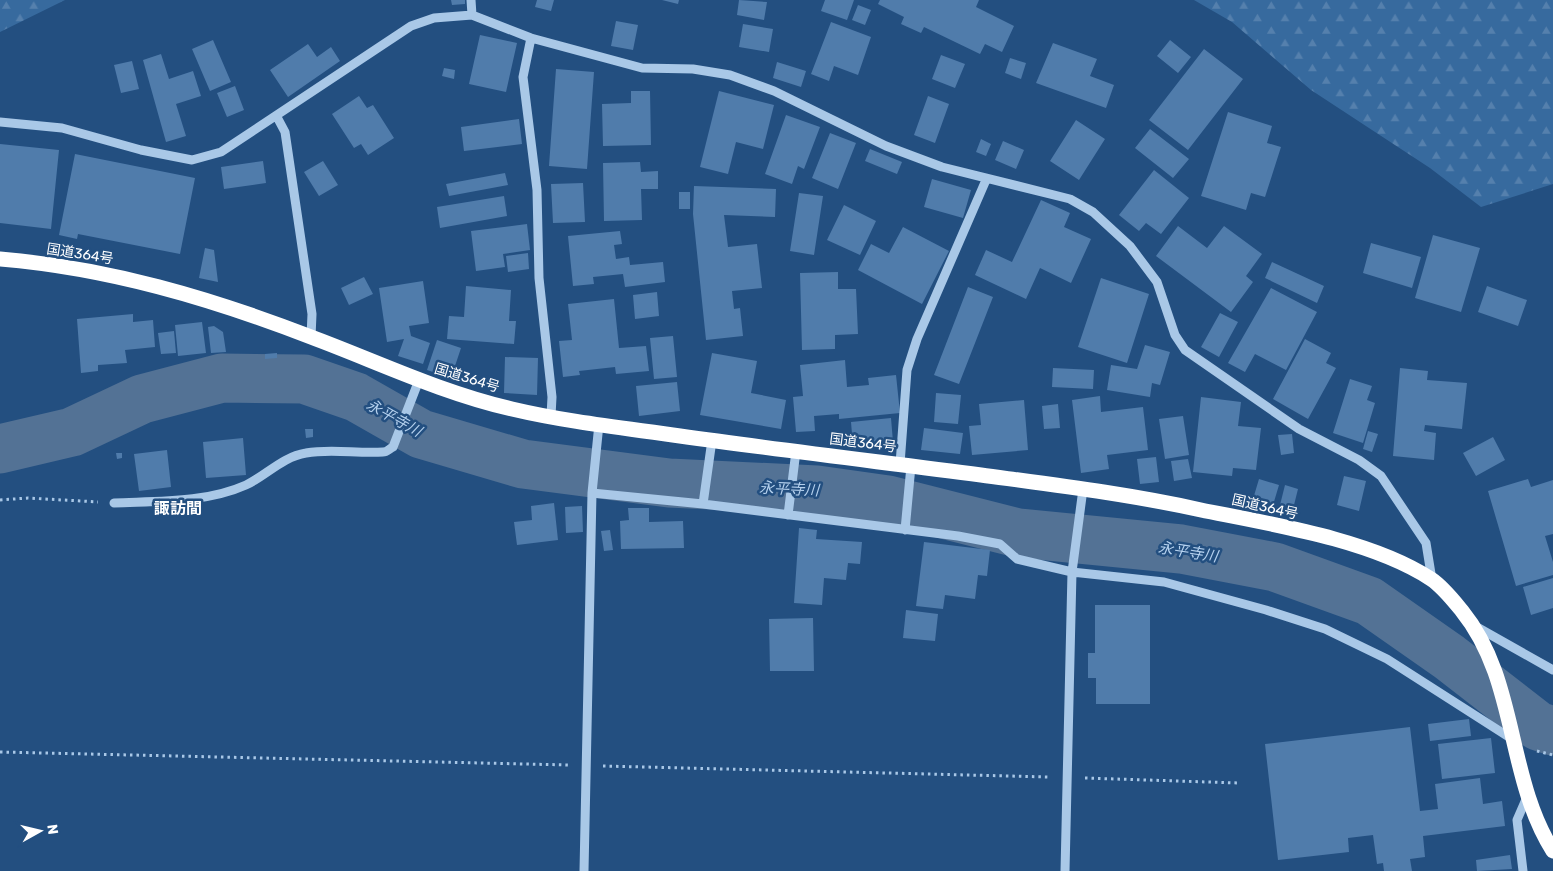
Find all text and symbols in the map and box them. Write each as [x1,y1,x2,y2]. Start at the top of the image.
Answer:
street label: 国道364号 [45,240,115,268]
street label: 国道364号 [432,360,502,396]
water label: 永平寺川 [363,396,426,441]
street label: 国道364号 [828,430,898,456]
water label: 永平寺川 [759,478,821,500]
street label: 国道364号 [1230,491,1300,523]
district label: 諏訪間 [154,499,202,518]
water label: 永平寺川 [1157,538,1221,566]
north arrow [15,806,65,856]
text: N [43,823,61,835]

